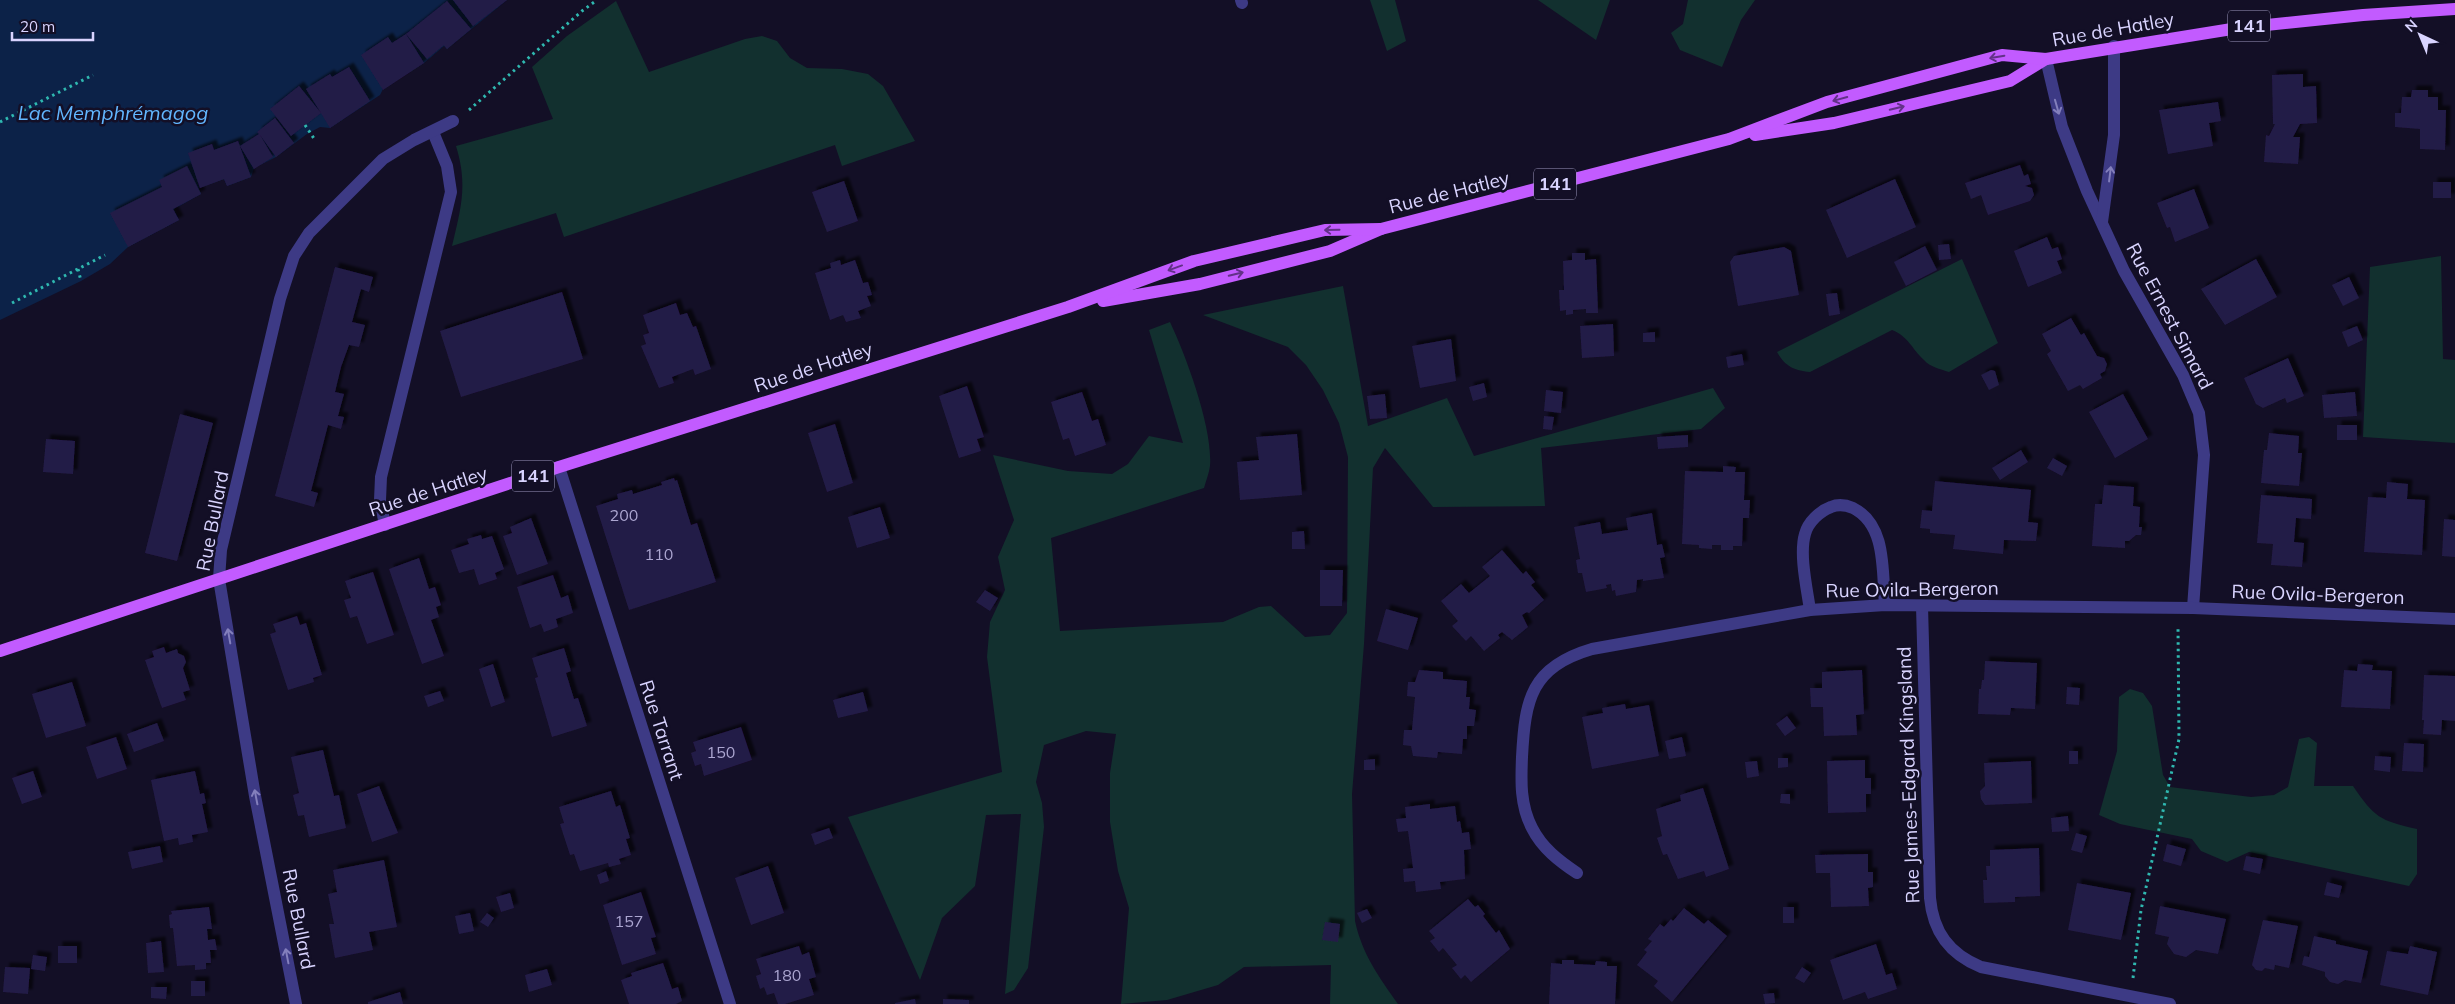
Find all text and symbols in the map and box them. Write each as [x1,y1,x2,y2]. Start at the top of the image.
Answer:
street label: Rue de Hatley [2050,6,2176,52]
scale bar [12,10,94,42]
road number: 141 [2228,10,2270,42]
north arrow [2395,10,2445,60]
text: N [2401,16,2421,36]
text: 20 m [20,17,55,36]
one-way arrow [1990,52,2006,62]
one-way arrow [1833,94,1849,104]
one-way arrow [2053,98,2062,114]
water label: Lac Memphrémagog [18,100,208,125]
one-way arrow [1889,103,1905,112]
street label: Rue de Hatley [1386,165,1512,219]
one-way arrow [2105,167,2115,183]
road number: 141 [1534,168,1576,200]
one-way arrow [1325,225,1341,234]
street label: Rue Ernest Simard [2121,239,2219,393]
one-way arrow [1168,264,1183,273]
one-way arrow [1228,269,1244,279]
street label: Rue de Hatley [751,337,875,397]
street label: Rue de Hatley [366,461,490,521]
road number: 141 [512,461,554,492]
street label: Rue Bullard [190,469,234,573]
house number: 200 [610,505,638,525]
house number: 110 [645,544,673,564]
street label: Rue Ovila-Bergeron [1825,575,1999,603]
street label: Rue Ovila-Bergeron [2231,579,2405,609]
one-way arrow [223,629,233,645]
street label: Rue James-Edgard Kingsland [1892,646,1924,904]
street label: Rue Tarrant [635,677,690,783]
house number: 150 [707,742,735,762]
one-way arrow [250,789,260,805]
street label: Rue Bullard [277,867,321,971]
house number: 157 [615,911,643,931]
one-way arrow [281,949,291,965]
house number: 180 [773,965,801,985]

